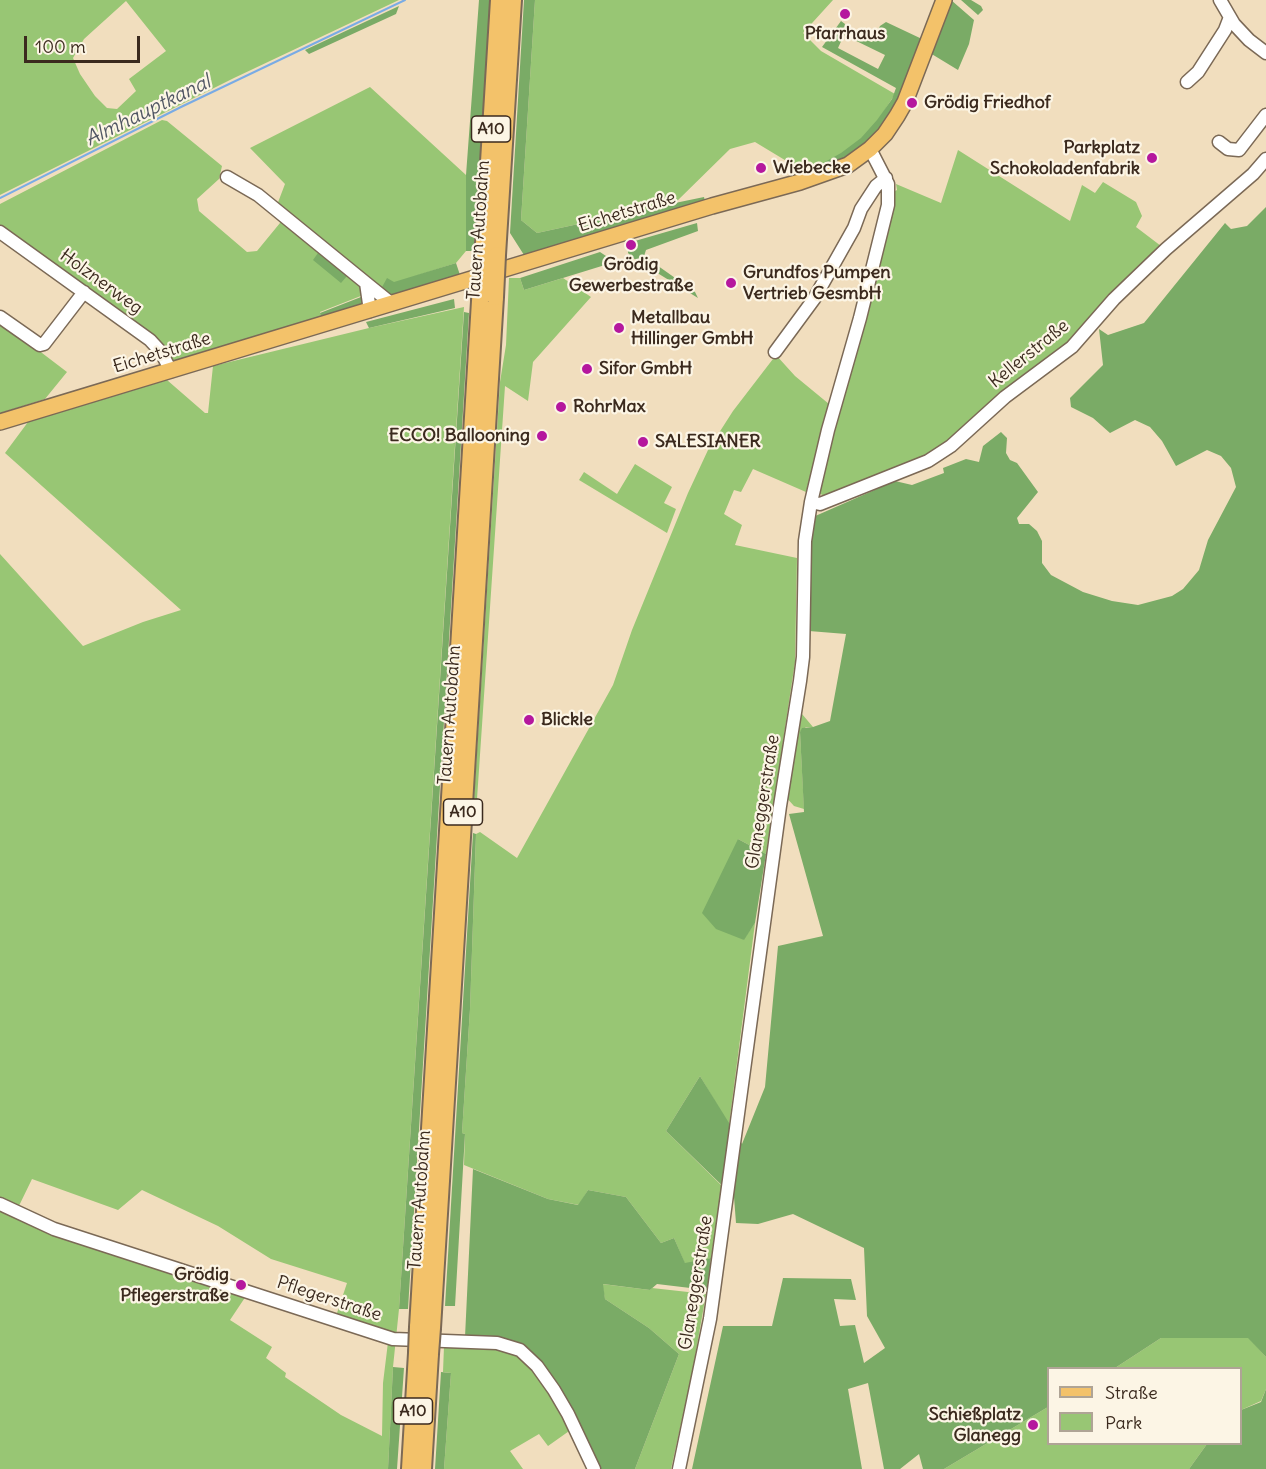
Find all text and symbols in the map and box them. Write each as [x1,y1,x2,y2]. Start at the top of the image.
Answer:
marker: Pfarrhaus [838,7,852,21]
place label: Pfarrhaus [805,23,885,45]
scale bar [27,24,142,62]
text: 100 m [35,35,86,58]
water label: Almhauptkanal [81,70,215,152]
place label: Grödig Friedhof [924,92,1051,114]
marker: Grödig Friedhof [905,96,919,110]
road number: A10 [472,116,510,142]
place label: Parkplatz Schokoladenfabrik [990,137,1140,180]
marker: Parkplatz Schokoladenfabrik [1145,151,1159,165]
place label: Wiebecke [773,157,851,179]
street label: Tauern Autobahn [463,159,495,301]
marker: Wiebecke [754,161,768,175]
street label: Eichetstraße [575,187,679,237]
marker: Grödig Gewerbestraße [624,238,638,252]
street label: Holznerweg [55,245,147,319]
place label: Grödig Gewerbestraße [569,254,693,296]
place label: Grundfos Pumpen Vertrieb GesmbH [743,262,891,304]
marker: Grundfos Pumpen Vertrieb GesmbH [724,276,738,290]
place label: Metallbau Hillinger GmbH [631,307,753,350]
street label: Kellerstraße [985,315,1073,393]
marker: Metallbau Hillinger GmbH [612,321,626,335]
street label: Eichetstraße [110,328,214,378]
place label: Sifor GmbH [599,358,692,380]
marker: Sifor GmbH [580,362,594,376]
place label: RohrMax [573,396,646,418]
marker: RohrMax [554,400,568,414]
place label: ECCO! Ballooning [389,425,530,447]
marker: ECCO! Ballooning [535,429,549,443]
place label: SALESIANER [655,431,761,453]
marker: SALESIANER [636,435,650,449]
street label: Tauern Autobahn [434,644,466,786]
place label: Blickle [541,709,593,731]
marker: Blickle [522,713,536,727]
street label: Glaneggerstraße [742,733,784,871]
road number: A10 [444,799,482,825]
street label: Tauern Autobahn [404,1129,436,1271]
street label: Glaneggerstraße [675,1214,717,1352]
place label: Grödig Pflegerstraße [120,1264,229,1306]
street label: Pflegerstraße [274,1272,384,1326]
marker: Grödig Pflegerstraße [234,1278,248,1292]
legend [1047,1367,1242,1445]
text: Straße [1105,1381,1158,1404]
road number: A10 [394,1398,432,1424]
place label: Schießplatz Glanegg [929,1404,1021,1446]
text: Park [1105,1411,1142,1434]
marker: Schießplatz Glanegg [1026,1418,1040,1432]

